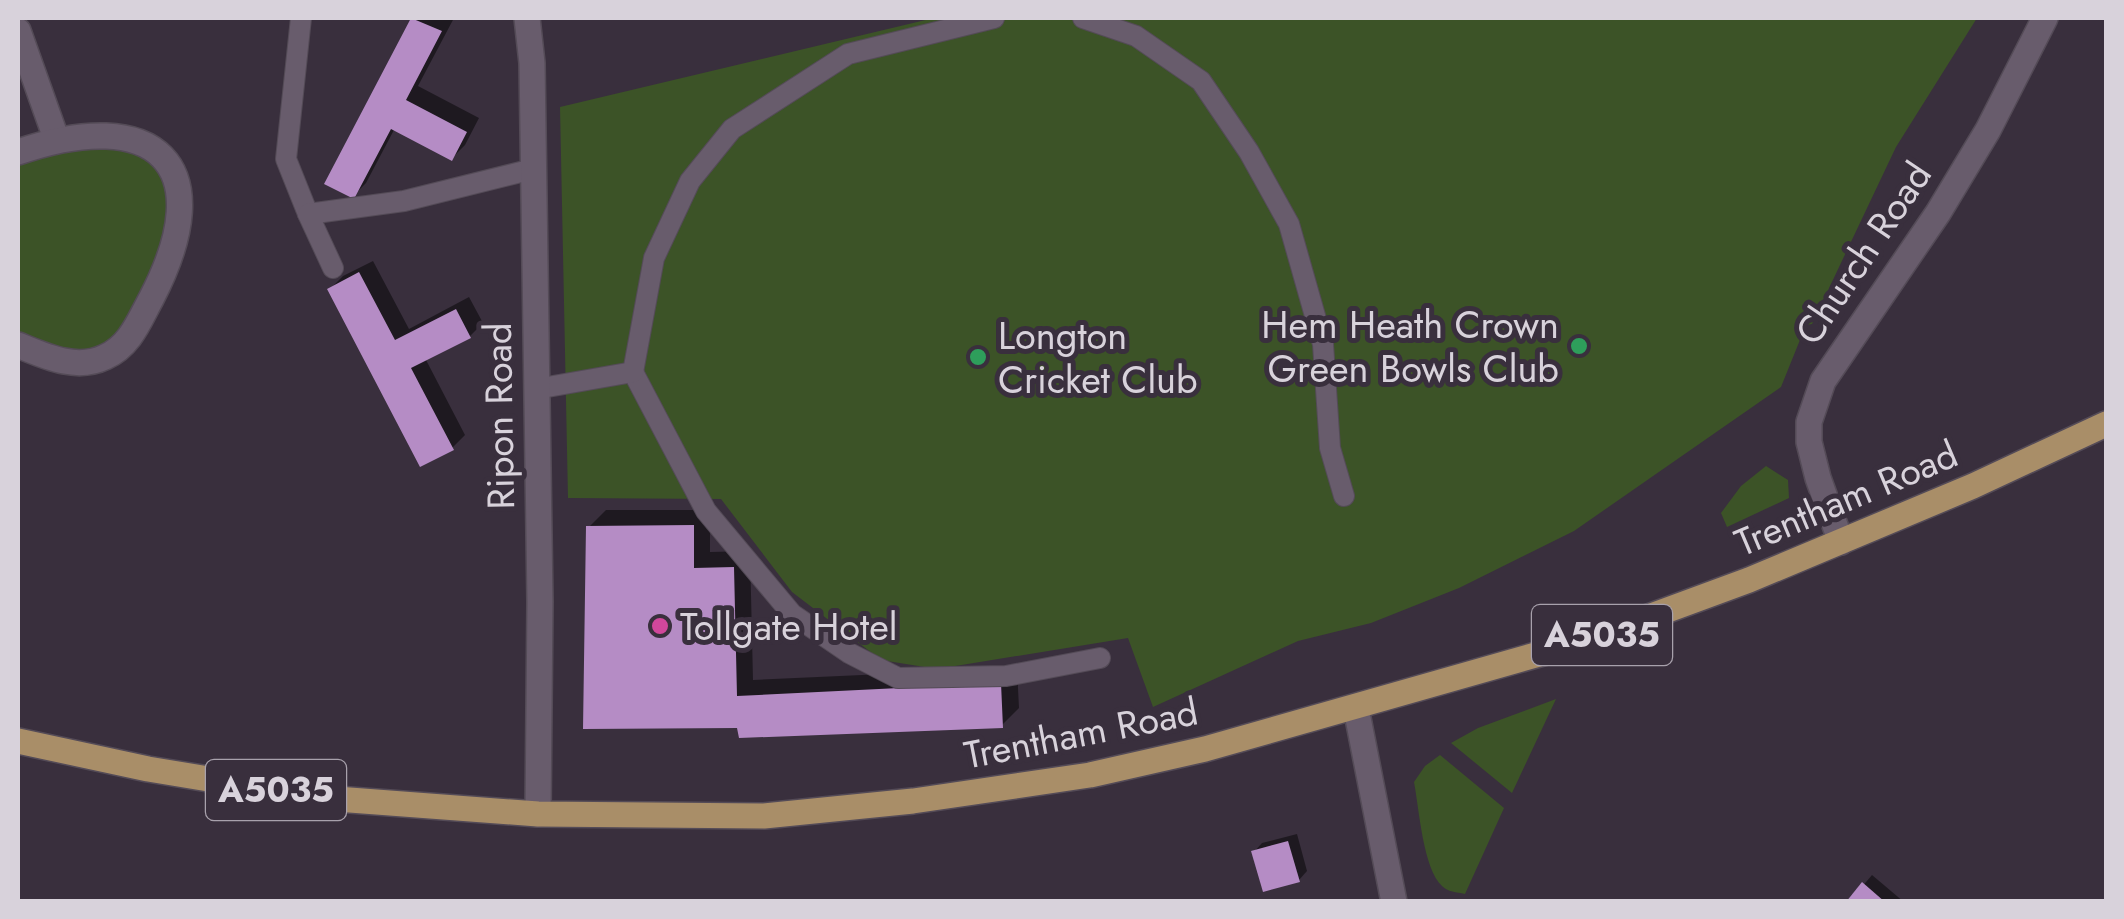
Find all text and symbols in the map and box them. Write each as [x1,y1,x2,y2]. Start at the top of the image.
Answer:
street label: Church Road [1782,151,1944,355]
place label: Hem Heath Crown Green Bowls Club [1261,297,1559,396]
place label: Longton Cricket Club [998,308,1198,407]
street label: Ripon Road [470,322,528,510]
marker: Hem Heath Crown Green Bowls Club [1568,335,1590,357]
marker: Longton Cricket Club [967,346,989,368]
street label: Trentham Road [1726,426,1966,570]
place label: Tollgate Hotel [680,599,897,654]
road number: A5035 [1532,605,1672,665]
marker: Tollgate Hotel [649,615,671,637]
street label: Trentham Road [959,683,1203,783]
road number: A5035 [206,760,346,820]

